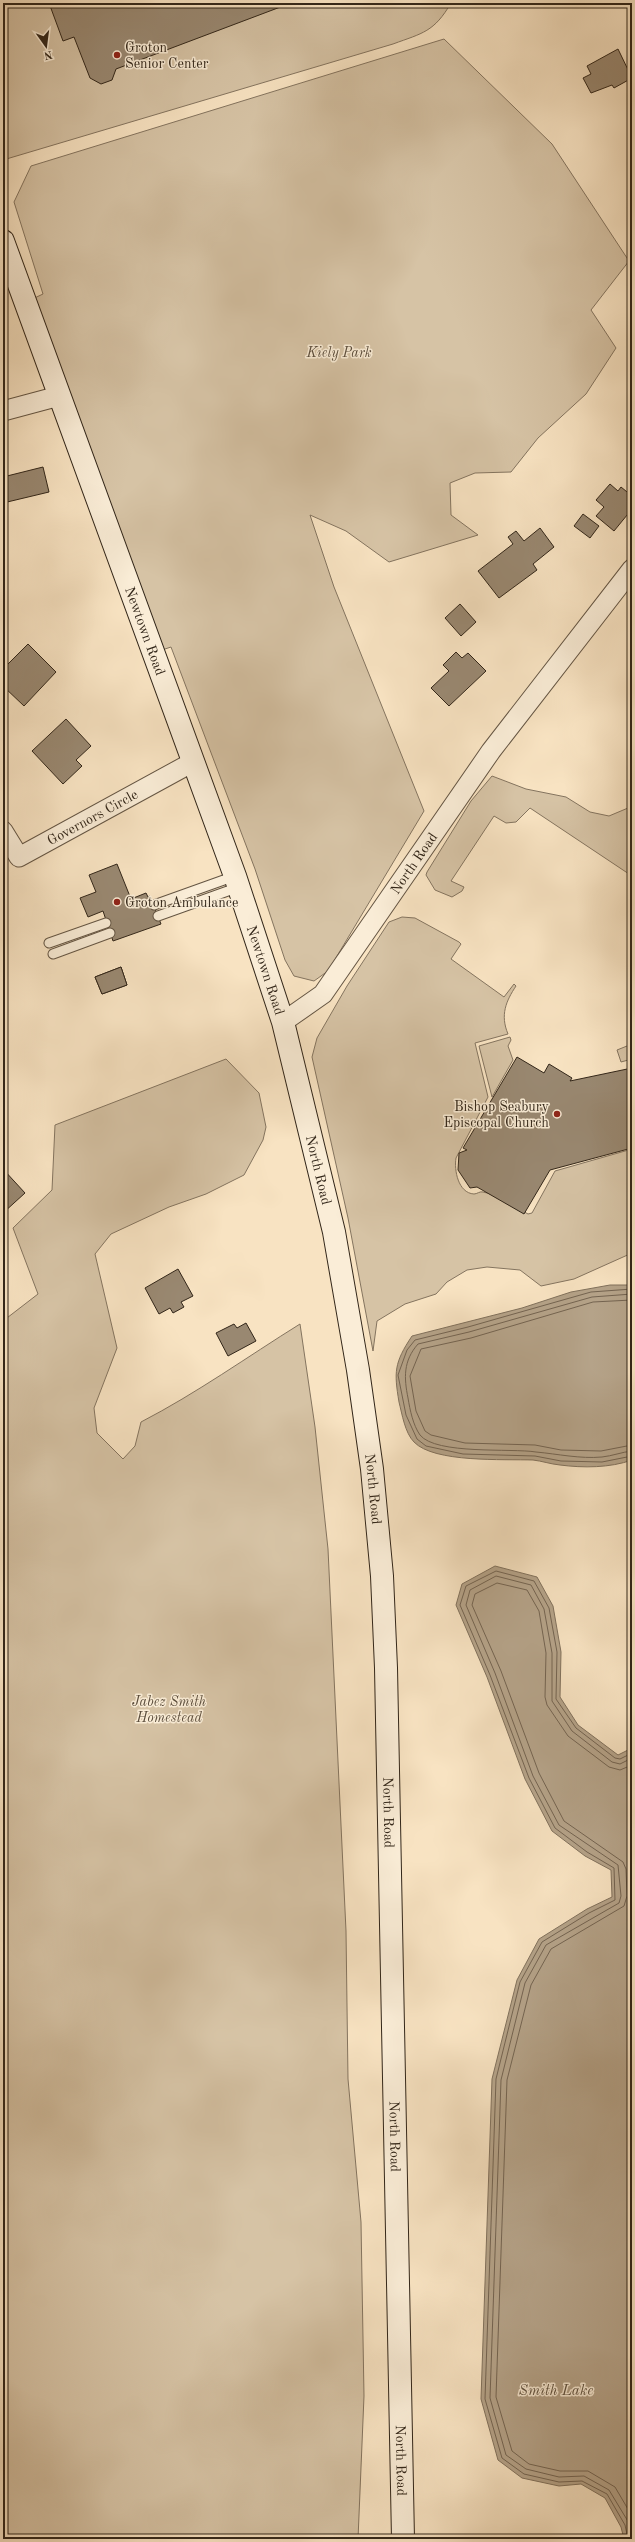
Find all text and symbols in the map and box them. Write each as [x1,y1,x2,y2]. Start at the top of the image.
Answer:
north arrow [26,26,66,66]
place label: Groton Senior Center [125,41,209,71]
text: N [42,48,53,61]
marker: Groton Senior Center [112,50,122,60]
park label: Kiely Park [305,346,372,361]
street label: Newtown Road [122,585,167,677]
street label: Governors Circle [45,788,140,848]
street label: North Road [388,830,440,897]
place label: Groton Ambulance [125,896,238,910]
marker: Groton Ambulance [112,897,122,907]
street label: Newtown Road [244,924,286,1017]
place label: Bishop Seabury Episcopal Church [443,1100,550,1130]
marker: Bishop Seabury Episcopal Church [552,1109,562,1119]
street label: North Road [303,1134,333,1206]
street label: North Road [362,1453,383,1525]
park label: Jabez Smith Homestead [132,1695,206,1725]
street label: North Road [380,1777,396,1848]
street label: North Road [386,2101,402,2172]
water label: Smith Lake [519,2384,593,2399]
street label: North Road [393,2425,408,2496]

